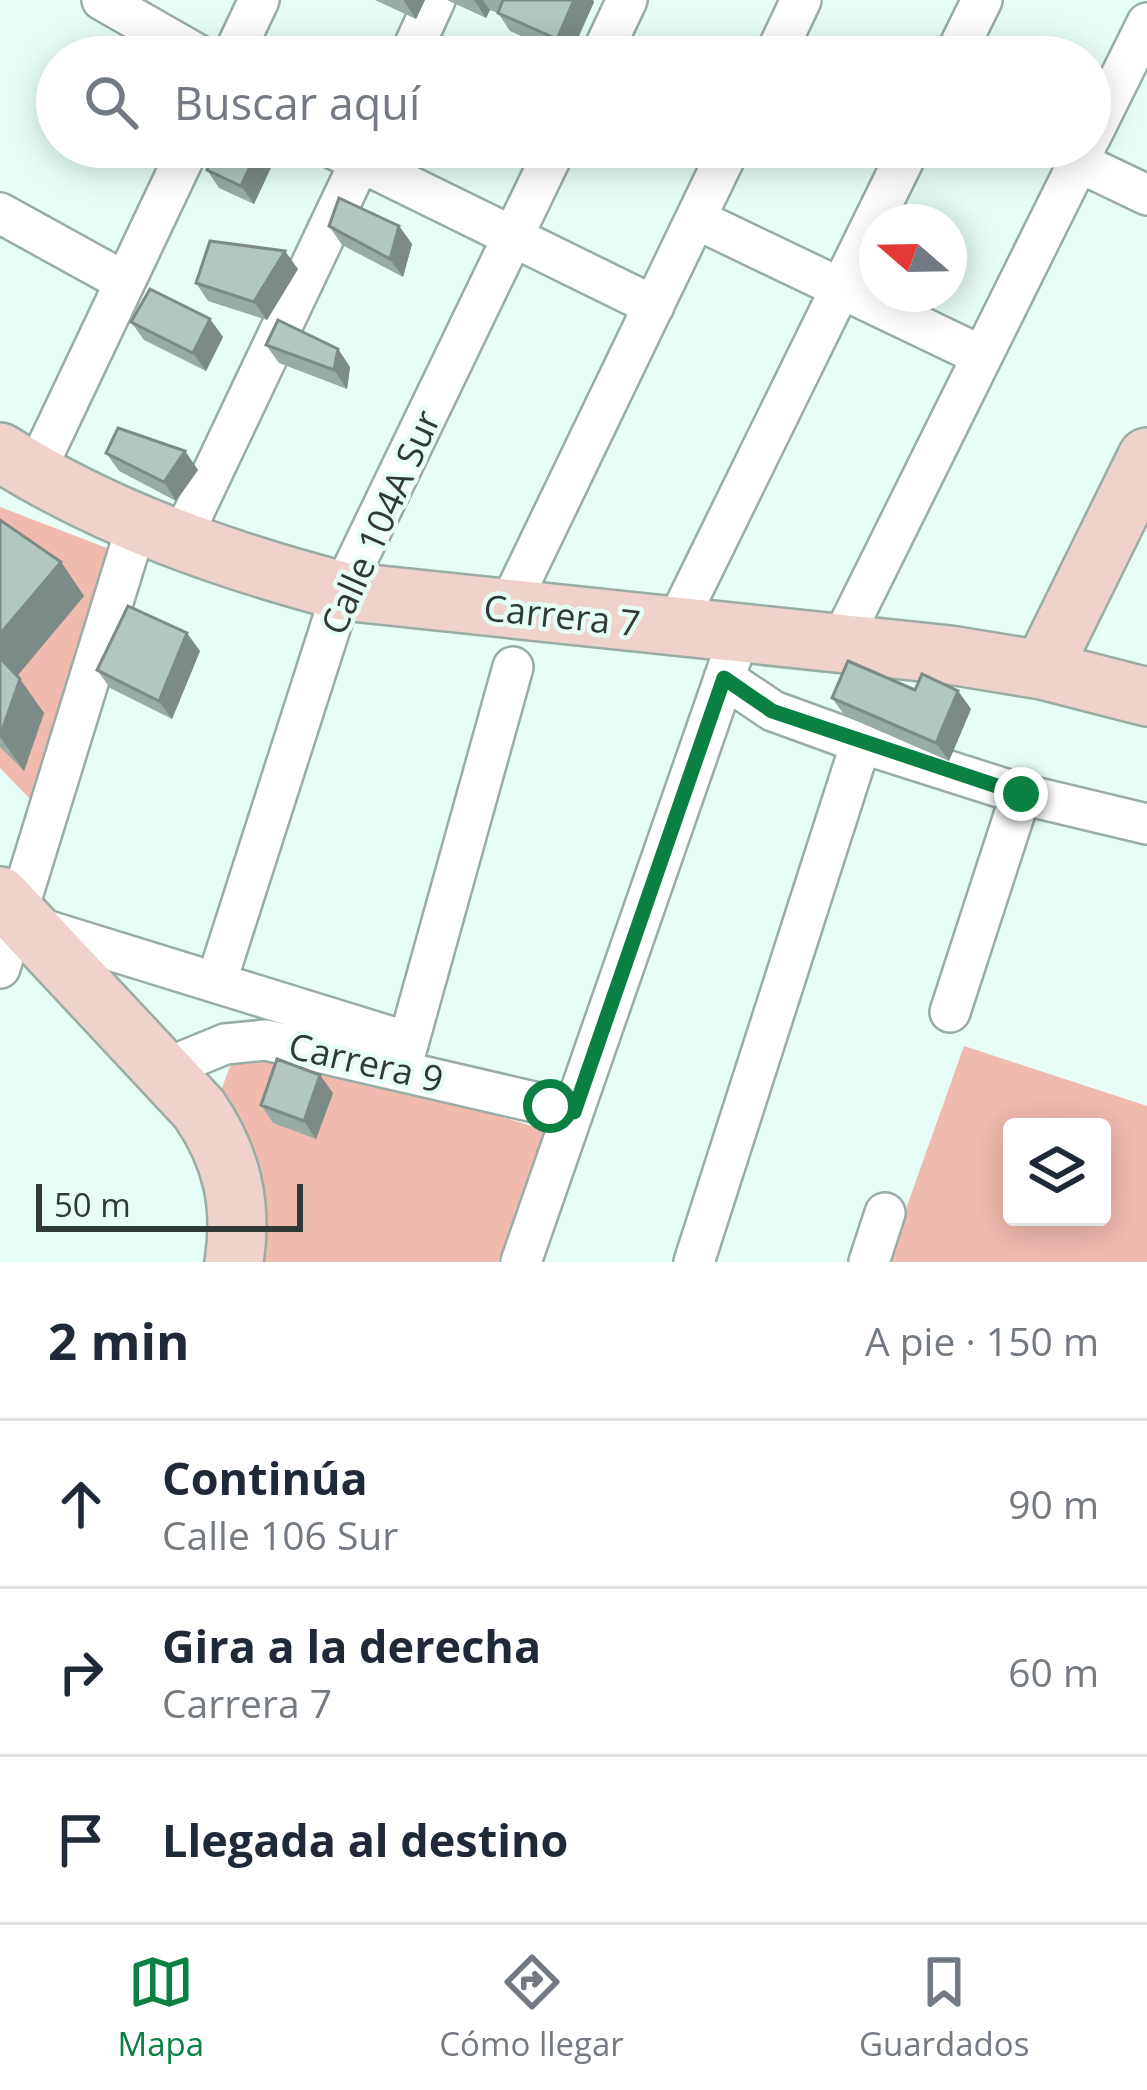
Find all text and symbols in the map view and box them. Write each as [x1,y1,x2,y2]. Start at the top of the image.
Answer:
search box [36,36,1111,168]
icon: search [78,69,144,135]
text: Buscar aquí [174,72,420,133]
north arrow [859,204,967,312]
street label: Calle 104A Sur [309,402,451,642]
street label: Carrera 7 [481,582,643,648]
route end [994,767,1048,821]
street label: Carrera 9 [284,1020,448,1104]
route start [523,1079,577,1133]
map controls [1003,1118,1111,1226]
button: layers [1003,1118,1111,1226]
scale bar [36,1178,303,1231]
text: 50 m [54,1182,131,1227]
text: 2 min [48,1305,190,1375]
text: A pie · 150 m [865,1314,1099,1367]
text: Continúa [162,1447,368,1508]
icon: ahead [48,1471,114,1537]
text: 90 m [1008,1477,1099,1530]
text: Calle 106 Sur [162,1508,398,1561]
text: Gira a la derecha [162,1615,541,1676]
icon: right [48,1639,114,1705]
text: 60 m [1008,1645,1099,1698]
text: Carrera 7 [162,1676,332,1729]
icon: arrive [48,1807,114,1873]
text: Llegada al destino [162,1809,568,1870]
tab: Mapa [118,1949,204,2066]
tab: Cómo llegar [439,1949,624,2066]
tab: Guardados [859,1949,1029,2066]

